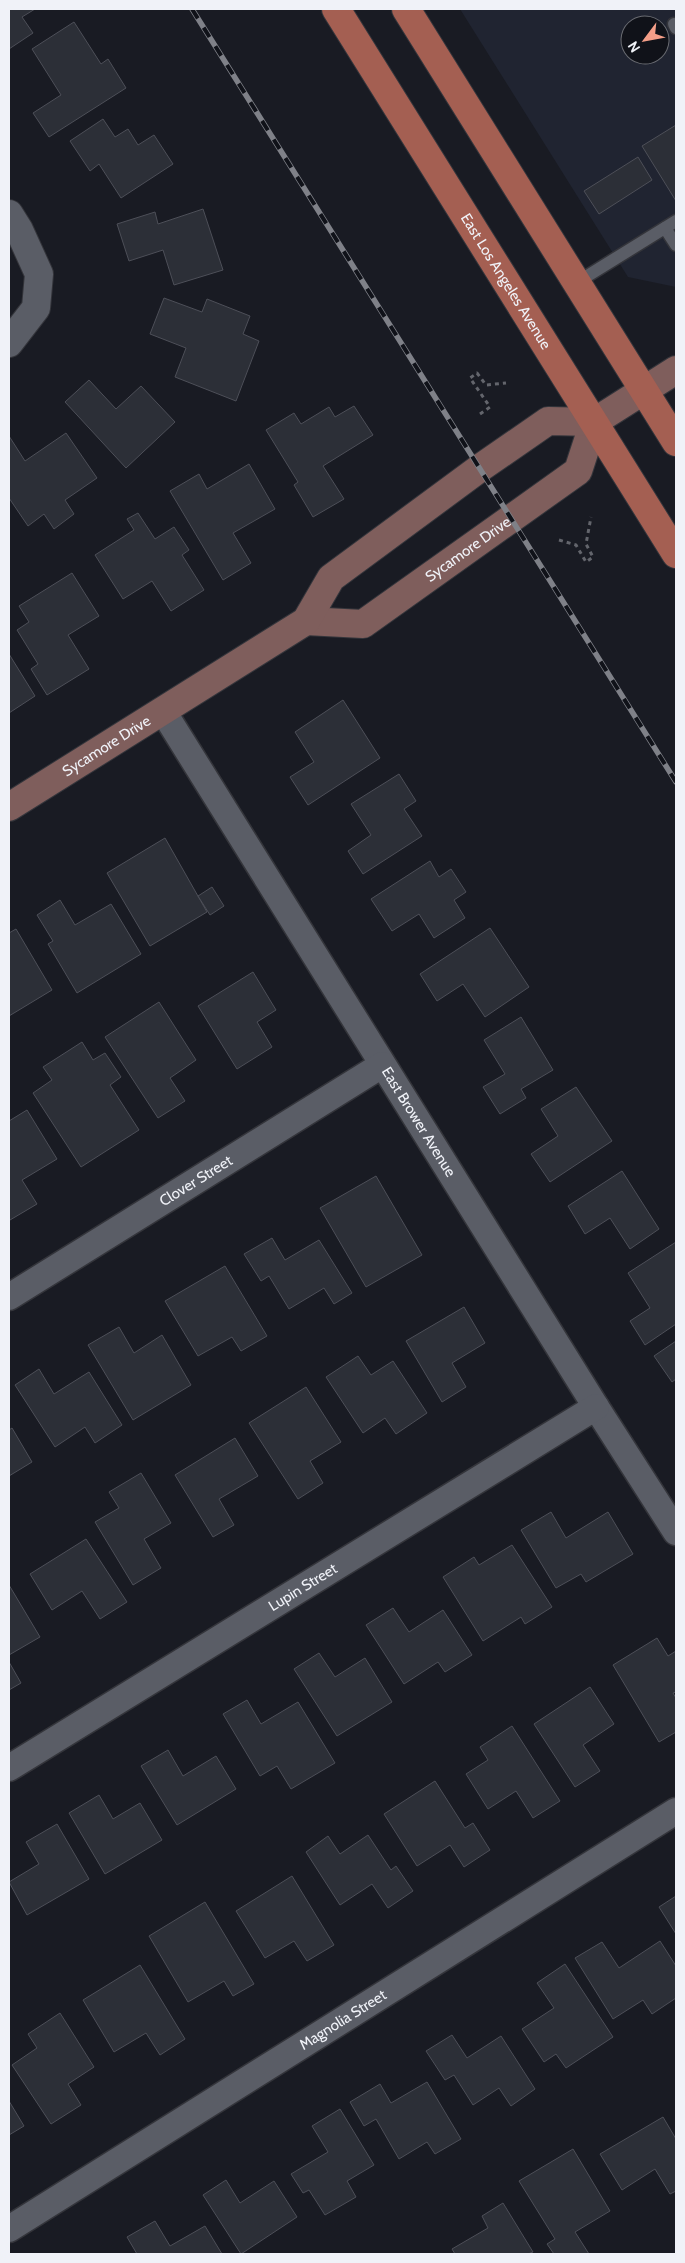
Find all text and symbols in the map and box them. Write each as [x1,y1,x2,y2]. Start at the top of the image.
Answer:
north arrow [620,15,670,65]
text: N [624,38,644,56]
street label: East Los Angeles Avenue [457,210,555,353]
street label: Sycamore Drive [422,513,515,586]
street label: Sycamore Drive [59,711,154,780]
street label: East Brower Avenue [378,1064,460,1180]
street label: Clover Street [156,1151,236,1210]
street label: Lupin Street [265,1559,340,1615]
street label: Magnolia Street [296,1986,390,2054]

